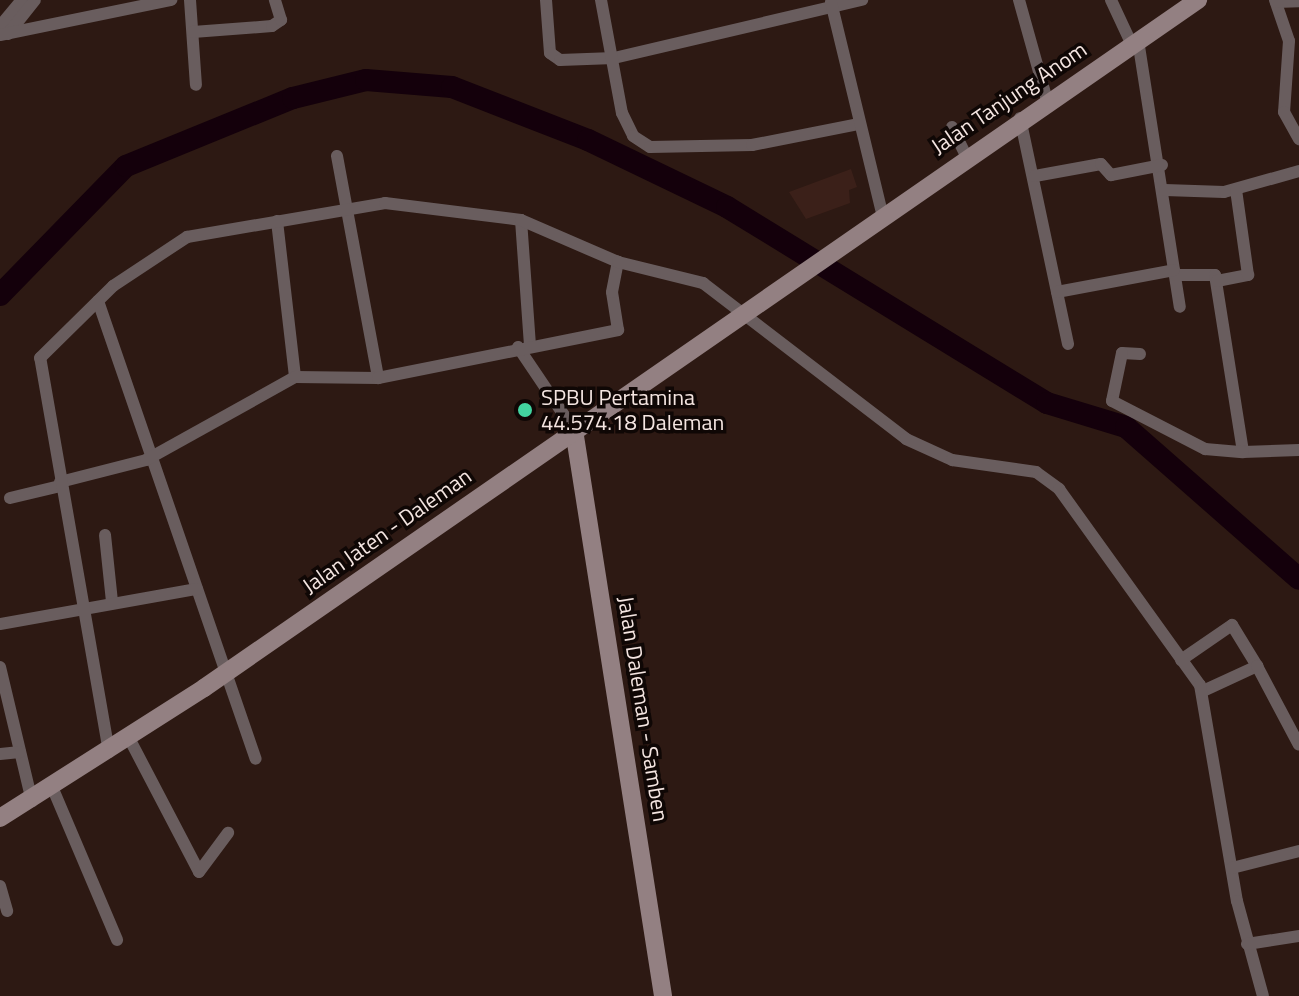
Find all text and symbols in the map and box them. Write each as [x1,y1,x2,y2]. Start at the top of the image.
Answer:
street label: Jalan Tanjung Anom [926,36,1092,160]
place label: SPBU Pertamina 44.574.18 Daleman [541,384,724,436]
marker: SPBU Pertamina 44.574.18 Daleman [516,401,534,419]
street label: Jalan Jaten - Daleman [297,463,477,599]
street label: Jalan Daleman - Samben [612,594,674,824]

